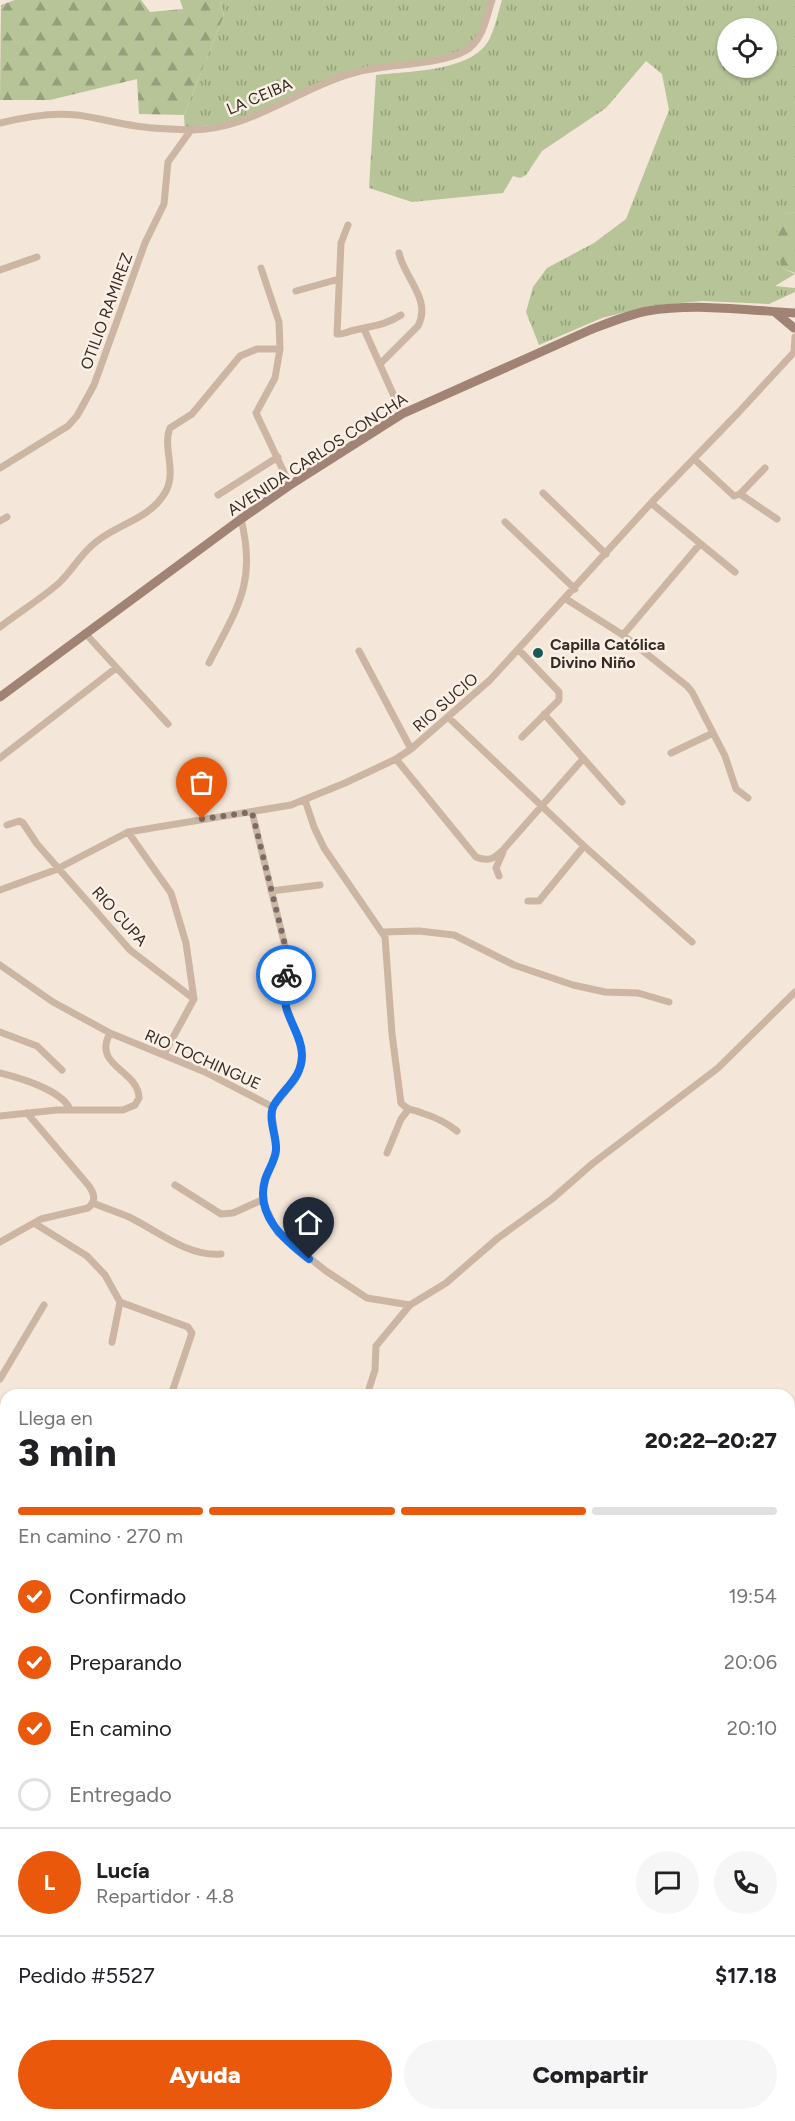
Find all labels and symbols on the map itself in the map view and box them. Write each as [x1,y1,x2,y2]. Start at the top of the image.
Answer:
street label: LA CEIBA [224,74,295,119]
street label: OTILIO RAMIREZ [77,250,136,372]
street label: AVENIDA CARLOS CONCHA [224,389,411,520]
place label: Capilla Católica Divino Niño [550,635,665,672]
marker: Capilla Católica Divino Niño [531,646,545,660]
street label: RIO SUCIO [409,669,482,736]
pin [176,757,227,819]
street label: RIO CUPA [88,883,151,950]
courier [256,945,316,1005]
street label: RIO TOCHINGUE [142,1025,264,1094]
pin [283,1197,334,1259]

